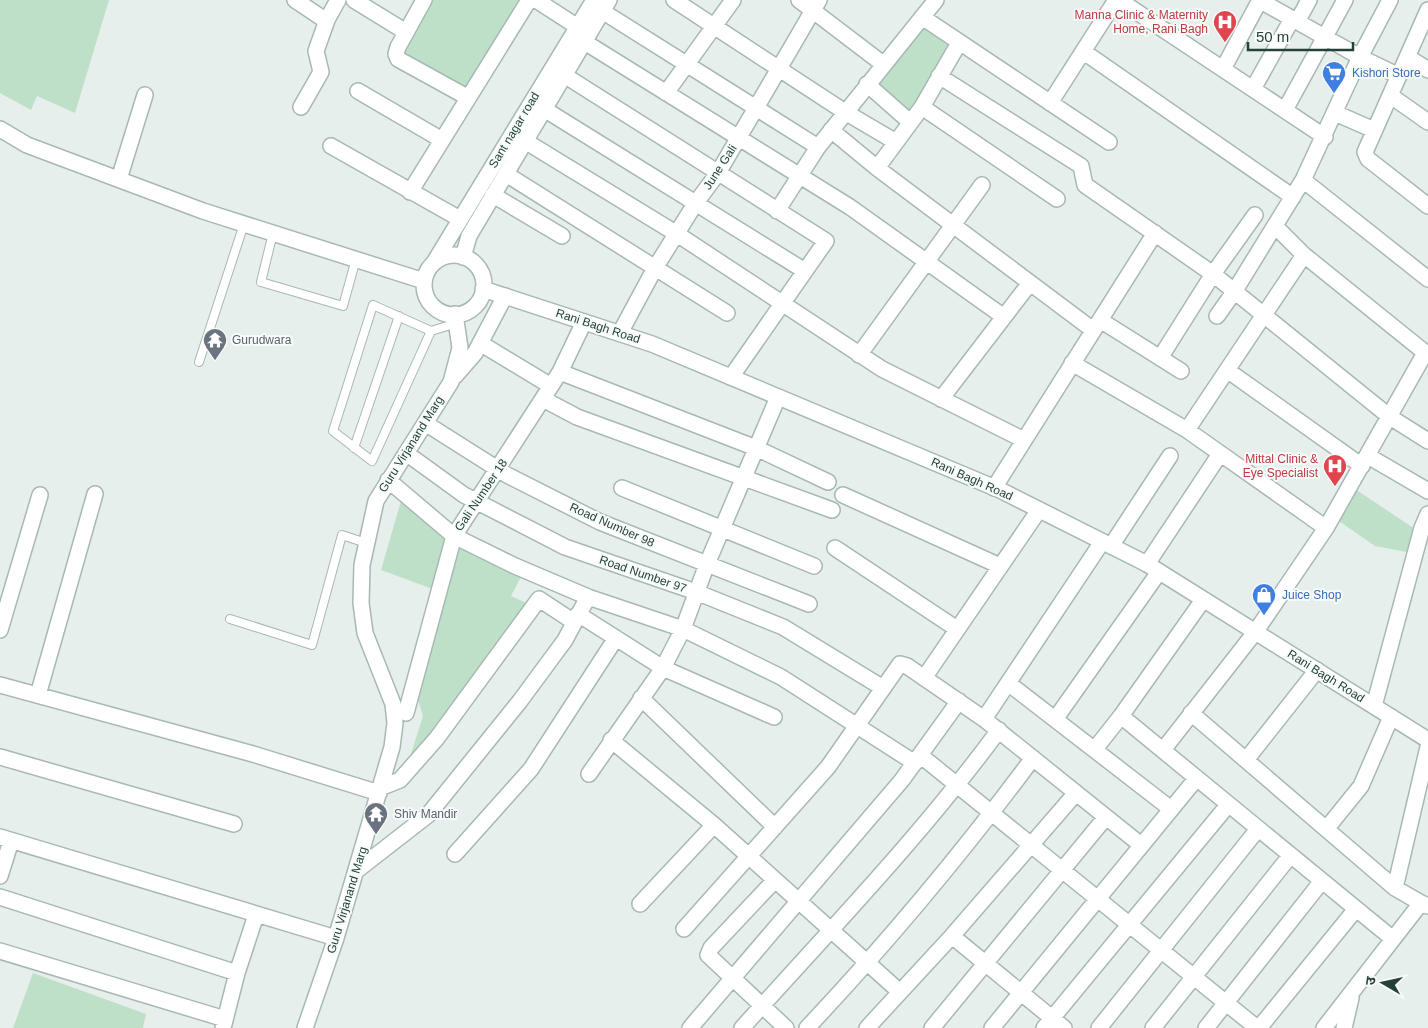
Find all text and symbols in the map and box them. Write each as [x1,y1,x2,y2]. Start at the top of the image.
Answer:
place label: Manna Clinic & Maternity Home, Rani Bagh [1075,8,1208,36]
hospital icon: Manna Clinic & Maternity Home, Rani Bagh [1212,9,1238,43]
scale bar [1248,20,1353,52]
text: 50 m [1256,28,1289,45]
supermarket icon: Kishori Store [1321,60,1347,94]
place label: Kishori Store [1352,66,1421,80]
street label: Sant nagar road [486,90,542,170]
street label: June Gali [700,142,740,192]
street label: Rani Bagh Road [554,306,642,346]
temple icon: Gurudwara [202,327,228,361]
place label: Gurudwara [232,333,292,347]
street label: Guru Virjanand Marg [376,393,446,495]
place label: Mittal Clinic & Eye Specialist [1243,452,1319,480]
hospital icon: Mittal Clinic & Eye Specialist [1322,453,1348,487]
street label: Rani Bagh Road [929,455,1015,503]
street label: Gali Number 18 [452,456,510,534]
street label: Road Number 98 [567,500,657,550]
street label: Road Number 97 [598,553,689,596]
shop icon: Juice Shop [1251,582,1277,616]
place label: Juice Shop [1282,588,1342,602]
street label: Rani Bagh Road [1285,647,1367,705]
temple icon: Shiv Mandir [363,801,389,835]
place label: Shiv Mandir [394,807,457,821]
street label: Guru Virjanand Marg [324,845,370,955]
north arrow [1358,958,1408,1008]
text: उ [1362,975,1379,986]

